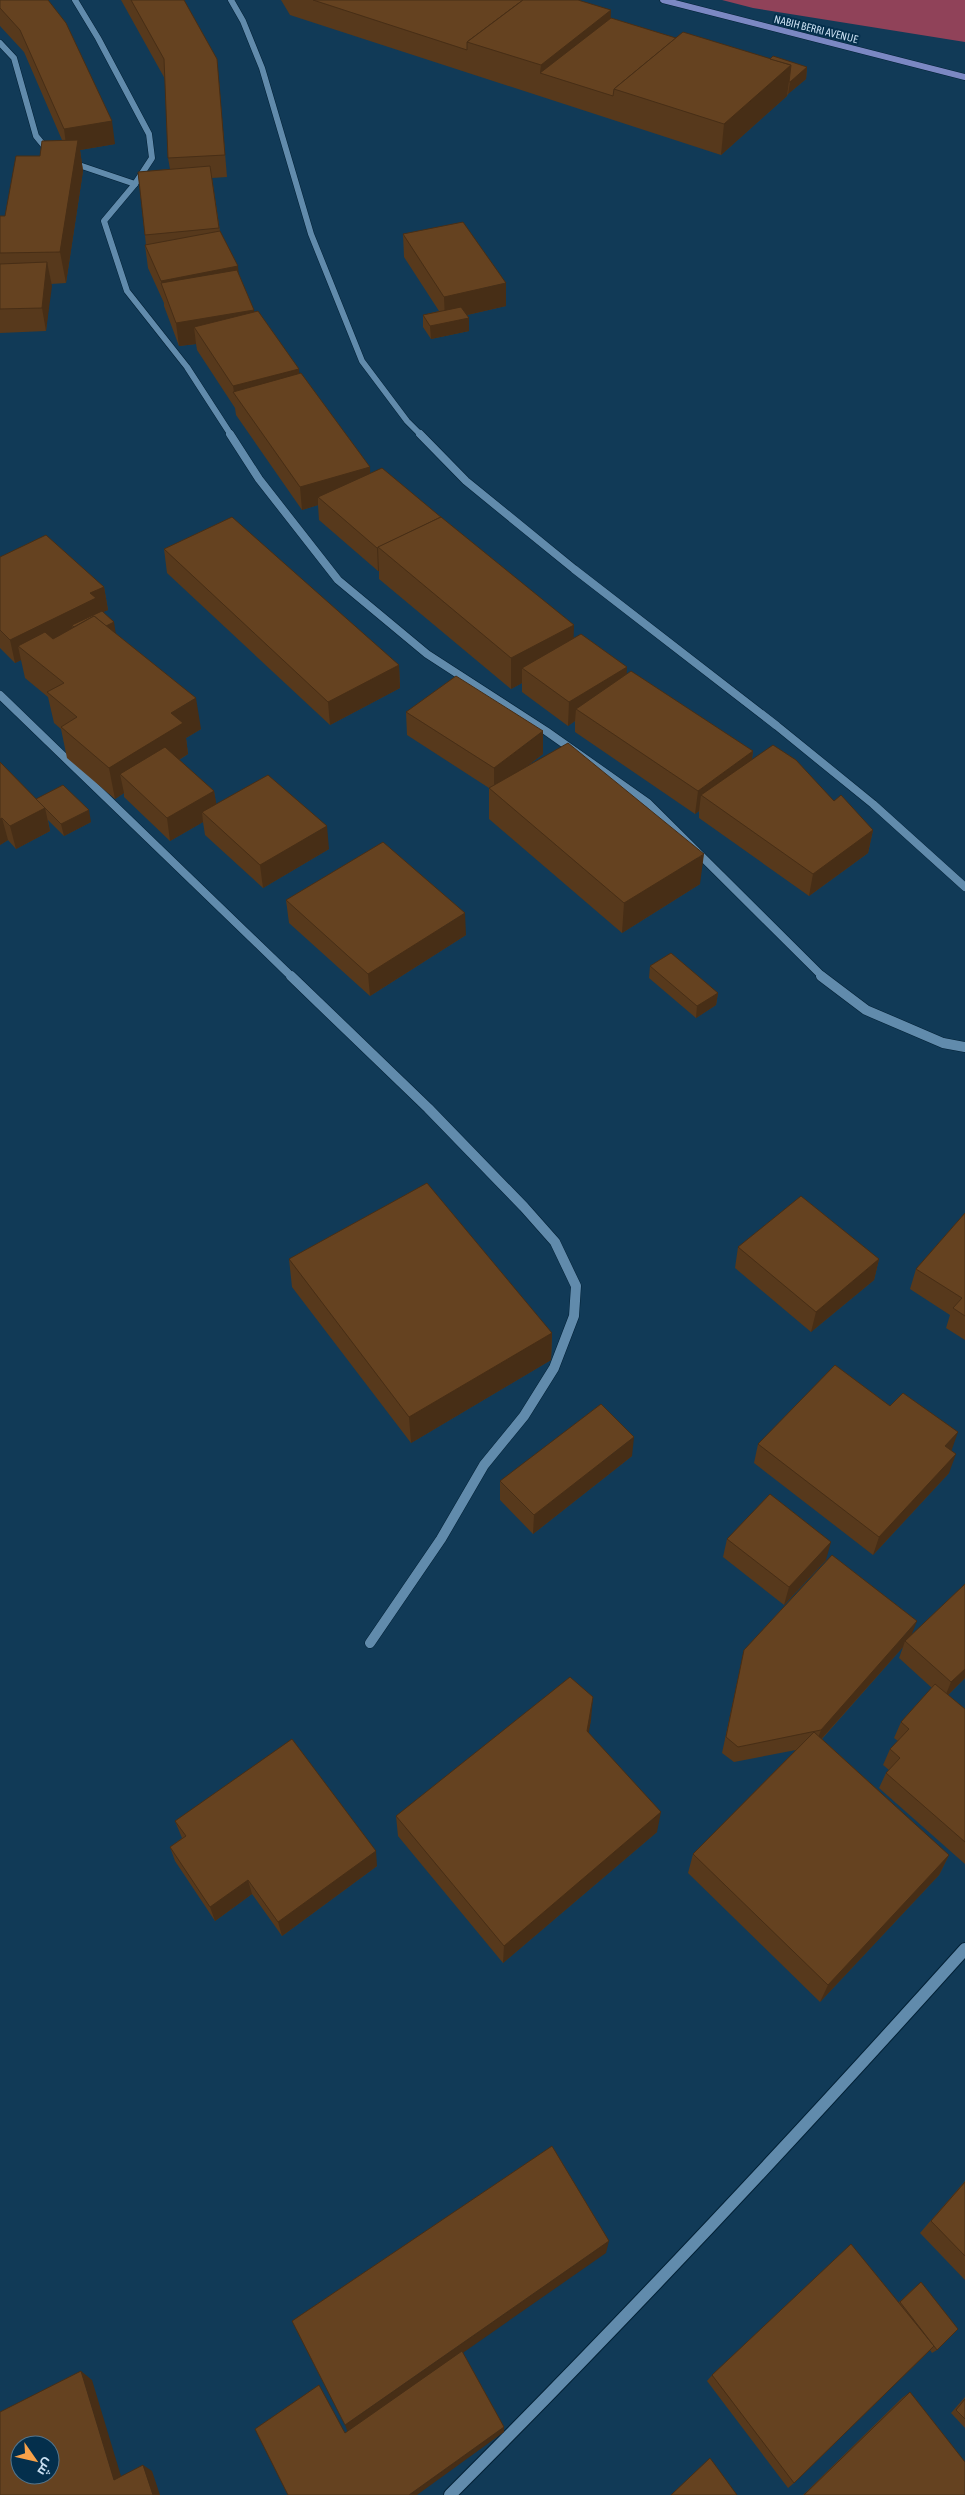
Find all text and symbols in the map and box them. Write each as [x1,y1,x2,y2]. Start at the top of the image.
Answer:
street label: NABIH BERRI AVENUE [773,13,859,45]
north arrow [10,2435,60,2485]
text: ش [33,2455,57,2479]

